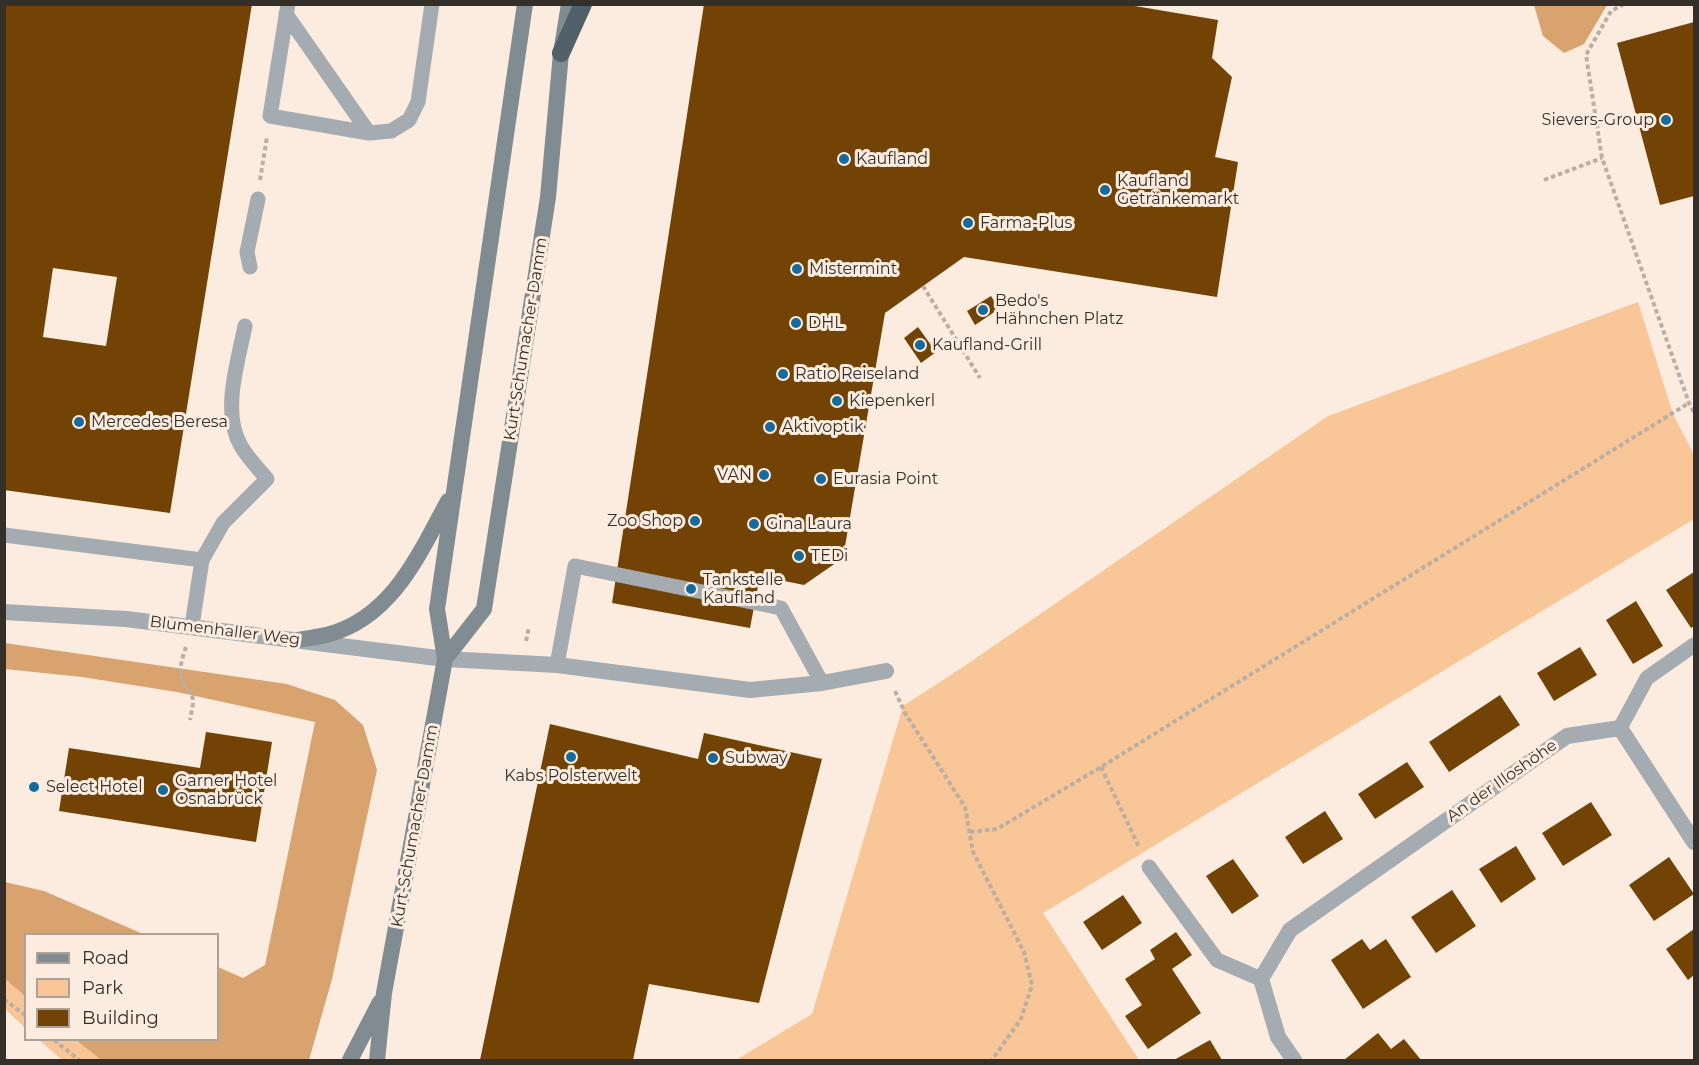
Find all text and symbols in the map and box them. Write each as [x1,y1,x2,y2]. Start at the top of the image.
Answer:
place label: Sievers-Group [1542,110,1654,130]
marker: Sievers-Group [1659,113,1673,127]
place label: Kaufland [856,149,928,169]
marker: Kaufland [837,152,851,166]
place label: Kaufland Getränkemarkt [1117,171,1239,209]
marker: Kaufland Getränkemarkt [1098,183,1112,197]
place label: Farma-Plus [980,213,1072,233]
marker: Farma-Plus [961,216,975,230]
street label: Kurt-Schumacher-Damm [500,236,552,442]
place label: Mistermint [809,259,897,279]
marker: Mistermint [790,262,804,276]
place label: Bedo's Hähnchen Platz [995,291,1123,329]
marker: Bedo's Hähnchen Platz [976,303,990,317]
place label: DHL [808,313,844,333]
marker: DHL [789,316,803,330]
place label: Kaufland-Grill [932,335,1042,355]
marker: Kaufland-Grill [913,338,927,352]
place label: Ratio Reiseland [795,364,919,384]
marker: Ratio Reiseland [776,367,790,381]
place label: Kiepenkerl [849,391,935,411]
marker: Kiepenkerl [830,394,844,408]
place label: Mercedes Beresa [91,412,228,432]
marker: Mercedes Beresa [72,415,86,429]
place label: Aktivoptik [782,417,864,437]
marker: Aktivoptik [763,420,777,434]
place label: VAN [717,465,752,485]
marker: VAN [757,468,771,482]
place label: Eurasia Point [833,469,938,489]
marker: Eurasia Point [814,472,828,486]
place label: Zoo Shop [607,511,683,531]
marker: Zoo Shop [688,514,702,528]
place label: Gina Laura [766,514,852,534]
marker: Gina Laura [747,517,761,531]
place label: TEDi [811,546,848,566]
marker: TEDi [792,549,806,563]
place label: Tankstelle Kaufland [703,570,783,608]
marker: Tankstelle Kaufland [684,582,698,596]
street label: Blumenhaller Weg [149,612,301,650]
street label: Kurt-Schumacher-Damm [388,723,442,929]
street label: An der Illoshöhe [1443,736,1561,826]
place label: Subway [725,748,788,768]
marker: Kabs Polsterwelt [564,750,578,764]
marker: Subway [706,751,720,765]
place label: Kabs Polsterwelt [504,766,638,786]
place label: Garner Hotel Osnabrück [175,771,277,809]
place label: Select Hotel [46,777,142,797]
marker: Select Hotel [27,780,41,794]
marker: Garner Hotel Osnabrück [156,783,170,797]
legend [24,933,219,1041]
text: Road [82,947,129,969]
text: Park [82,977,123,999]
text: Building [82,1007,159,1029]

